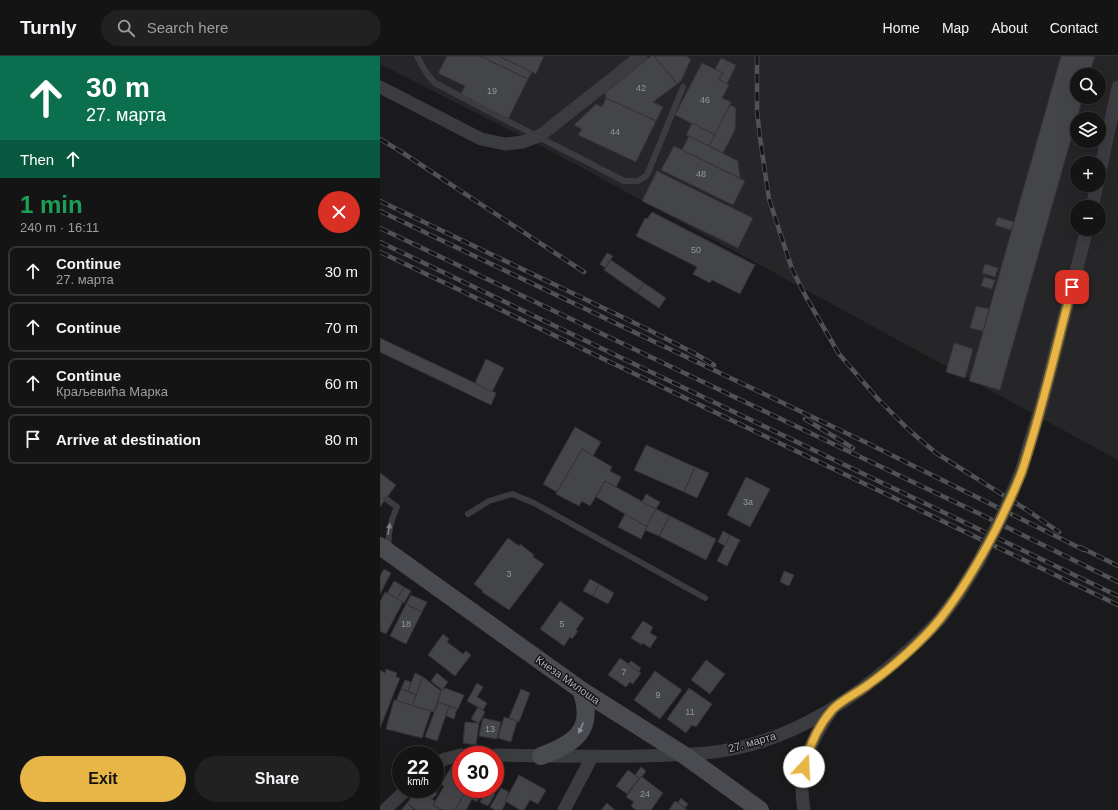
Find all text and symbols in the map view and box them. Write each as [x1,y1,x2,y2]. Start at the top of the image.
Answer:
search box [101,10,381,46]
text: Turnly [20,17,77,38]
icon: search [115,17,137,39]
text: Search here [147,19,228,36]
text: Home [883,20,920,36]
text: Map [942,20,969,36]
text: About [991,20,1028,36]
text: Contact [1050,20,1098,36]
map controls [1070,68,1106,236]
button: search [1070,68,1106,104]
icon: ahead [20,72,72,124]
text: 30 m [86,72,150,103]
house number: 42 [636,83,646,93]
house number: 19 [487,86,497,96]
house number: 46 [700,95,710,105]
text: 27. марта [86,105,166,125]
button: layers [1070,112,1106,148]
house number: 44 [610,127,620,137]
icon: ahead [62,148,84,170]
text: Then [20,151,54,168]
button: + [1070,156,1106,192]
house number: 48 [696,169,706,179]
text: 1 min [20,191,83,218]
button: close [318,191,360,233]
button: − [1070,200,1106,236]
text: 240 m · 16:11 [20,220,99,235]
house number: 50 [691,245,701,255]
text: Continue [56,255,121,272]
icon: ahead [22,260,44,282]
text: 30 m [325,263,358,280]
pin [1055,270,1089,304]
text: 27. марта [56,272,114,287]
icon: arrive [1061,276,1083,298]
icon: ahead [22,316,44,338]
text: Continue [56,319,121,336]
text: 70 m [325,319,358,336]
text: Continue [56,367,121,384]
icon: ahead [22,372,44,394]
text: 60 m [325,375,358,392]
text: Краљевића Марка [56,384,168,399]
icon: arrive [22,428,44,450]
text: Arrive at destination [56,431,201,448]
text: 80 m [325,431,358,448]
house number: 3a [743,497,753,507]
one-way arrow [387,523,393,535]
house number: 3 [506,569,512,579]
house number: 18 [401,619,411,629]
house number: 5 [559,619,565,629]
street label: Кнеза Милоша [534,653,603,707]
house number: 7 [621,667,627,677]
house number: 9 [655,690,661,700]
house number: 11 [685,707,695,717]
one-way arrow [578,722,585,734]
house number: 13 [485,724,495,734]
street label: 27. марта [727,729,778,755]
speed limit sign: 30 [452,746,504,798]
position arrow [783,746,825,788]
button: Exit [20,756,186,802]
button: Share [194,756,360,802]
text: 22 [407,756,429,778]
text: km/h [407,776,429,787]
house number: 24 [640,789,650,799]

